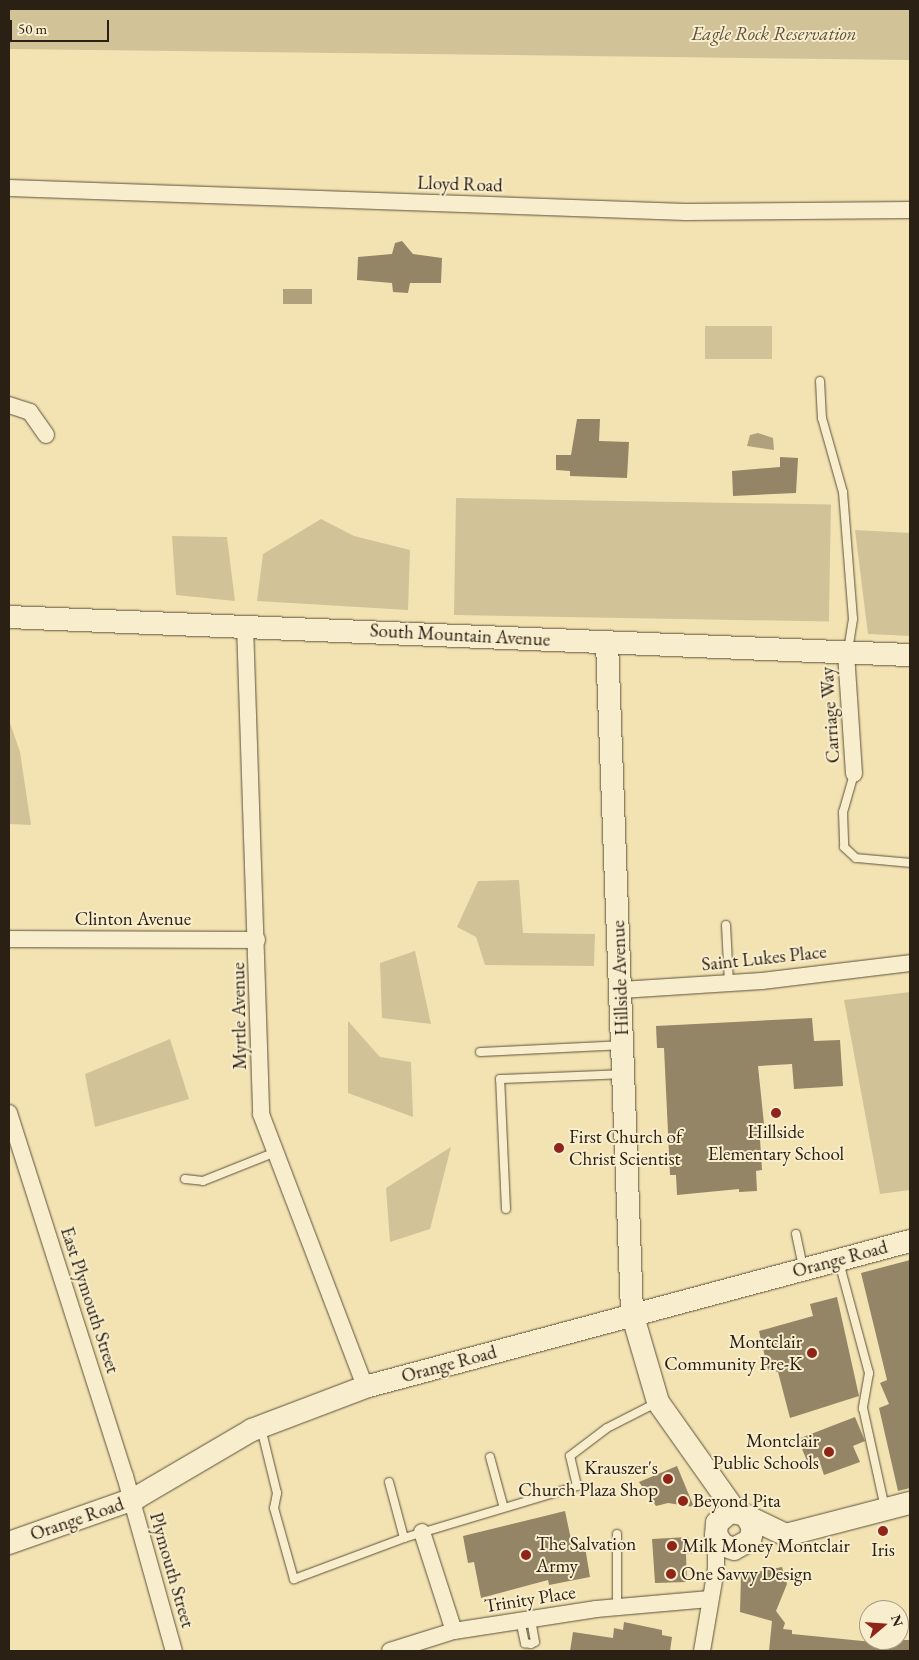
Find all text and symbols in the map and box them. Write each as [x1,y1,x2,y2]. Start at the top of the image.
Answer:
scale bar [12,10,111,42]
text: 50 m [18,19,47,38]
park label: Eagle Rock Reservation [691,23,857,45]
street label: Lloyd Road [417,171,503,197]
street label: South Mountain Avenue [369,619,551,651]
street label: Carriage Way [815,666,845,764]
street label: Clinton Avenue [75,908,191,930]
street label: Hillside Avenue [607,920,633,1036]
street label: Saint Lukes Place [700,940,828,976]
street label: Myrtle Avenue [227,962,251,1070]
marker: Hillside Elementary School [770,1107,782,1119]
place label: Hillside Elementary School [708,1121,844,1165]
place label: First Church of Christ Scientist [569,1126,682,1170]
marker: First Church of Christ Scientist [553,1142,565,1154]
street label: East Plymouth Street [56,1224,124,1376]
street label: Orange Road [790,1235,890,1283]
place label: Montclair Community Pre-K [664,1331,802,1375]
street label: Orange Road [399,1340,499,1388]
marker: Montclair Community Pre-K [806,1347,818,1359]
place label: Montclair Public Schools [713,1430,819,1474]
marker: Montclair Public Schools [823,1446,835,1458]
place label: Krauszer's Church Plaza Shop [518,1457,658,1501]
marker: Krauszer's Church Plaza Shop [662,1473,674,1485]
place label: Beyond Pita [693,1490,781,1512]
street label: Orange Road [27,1492,127,1546]
marker: Beyond Pita [677,1495,689,1507]
street label: Plymouth Street [145,1510,199,1630]
marker: Iris [877,1525,889,1537]
place label: The Salvation Army [536,1533,636,1577]
place label: Milk Money Montclair [682,1535,850,1557]
place label: Iris [871,1539,895,1561]
marker: Milk Money Montclair [666,1540,678,1552]
marker: The Salvation Army [520,1549,532,1561]
place label: One Savvy Design [681,1563,812,1585]
marker: One Savvy Design [665,1568,677,1580]
street label: Trinity Place [483,1581,577,1617]
north arrow [859,1600,909,1650]
text: N [887,1612,908,1629]

